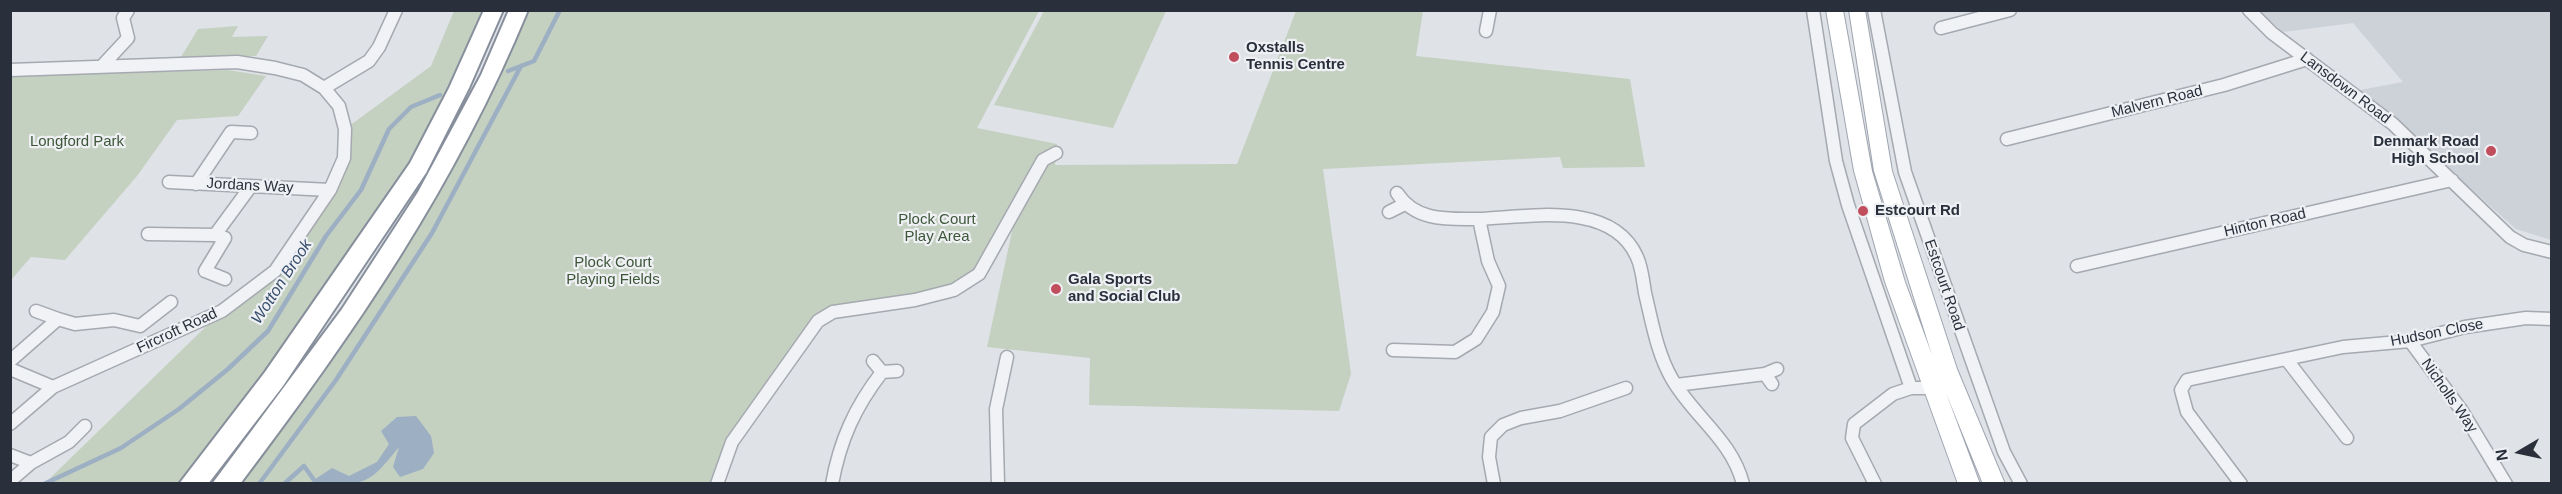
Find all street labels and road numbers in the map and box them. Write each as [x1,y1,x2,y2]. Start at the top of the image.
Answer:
street label: Lansdown Road [2296,48,2394,128]
street label: Malvern Road [2110,82,2204,122]
street label: Jordans Way [206,175,294,197]
street label: Hinton Road [2222,205,2308,241]
street label: Estcourt Road [1920,237,1968,333]
street label: Fircroft Road [134,305,220,357]
street label: Hudson Close [2389,315,2485,351]
street label: Nicholls Way [2417,356,2481,436]

